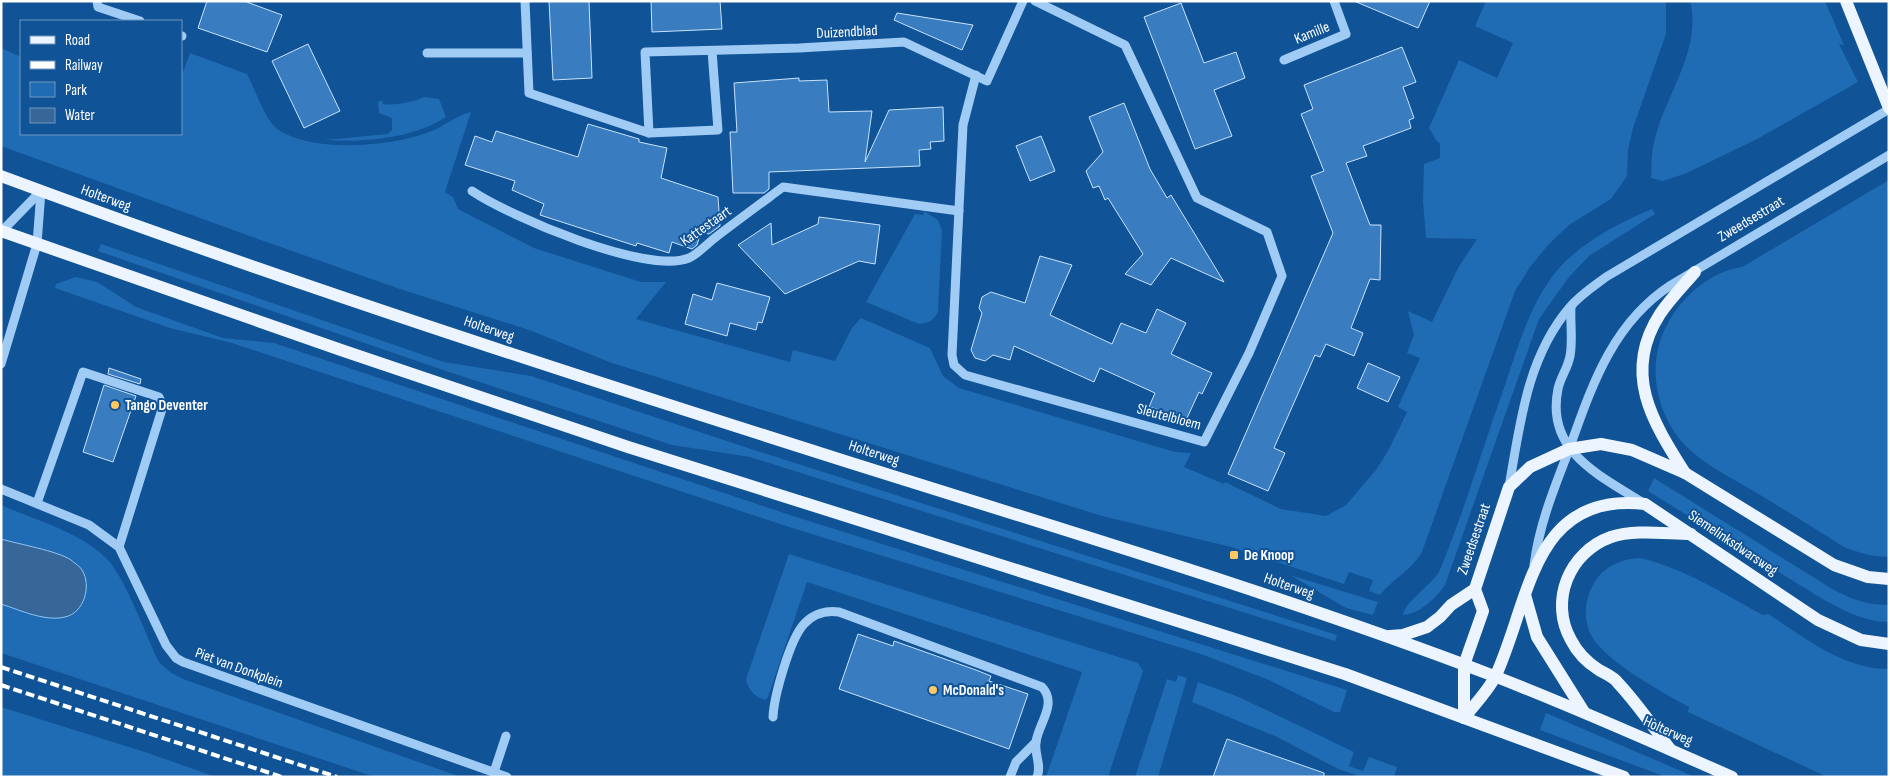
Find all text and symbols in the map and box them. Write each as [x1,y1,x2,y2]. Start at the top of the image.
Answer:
street label: Kamille [1292,17,1332,49]
legend [20,20,182,135]
street label: Duizendblad [816,21,878,43]
text: Road [65,31,90,50]
text: Railway [65,56,103,75]
text: Park [65,81,87,100]
text: Water [65,106,96,125]
street label: Holterweg [78,180,134,216]
street label: Zweedsestraat [1714,192,1788,246]
street label: Kattestaart [677,201,736,250]
street label: Holterweg [461,312,517,346]
place label: Tango Deventer [125,396,208,415]
marker: Tango Deventer [109,399,121,411]
street label: Sleutelbloem [1135,399,1203,435]
street label: Holterweg [846,436,902,470]
street label: Zweedsestraat [1453,500,1495,577]
street label: Siemelinksdwarsweg [1684,506,1782,580]
place label: De Knoop [1244,546,1294,565]
marker: De Knoop [1228,549,1240,561]
street label: Holterweg [1261,569,1317,603]
street label: Piet van Donkplein [192,643,286,693]
place label: McDonald's [943,681,1004,700]
marker: McDonald's [927,684,939,696]
street label: Holterweg [1640,712,1696,750]

